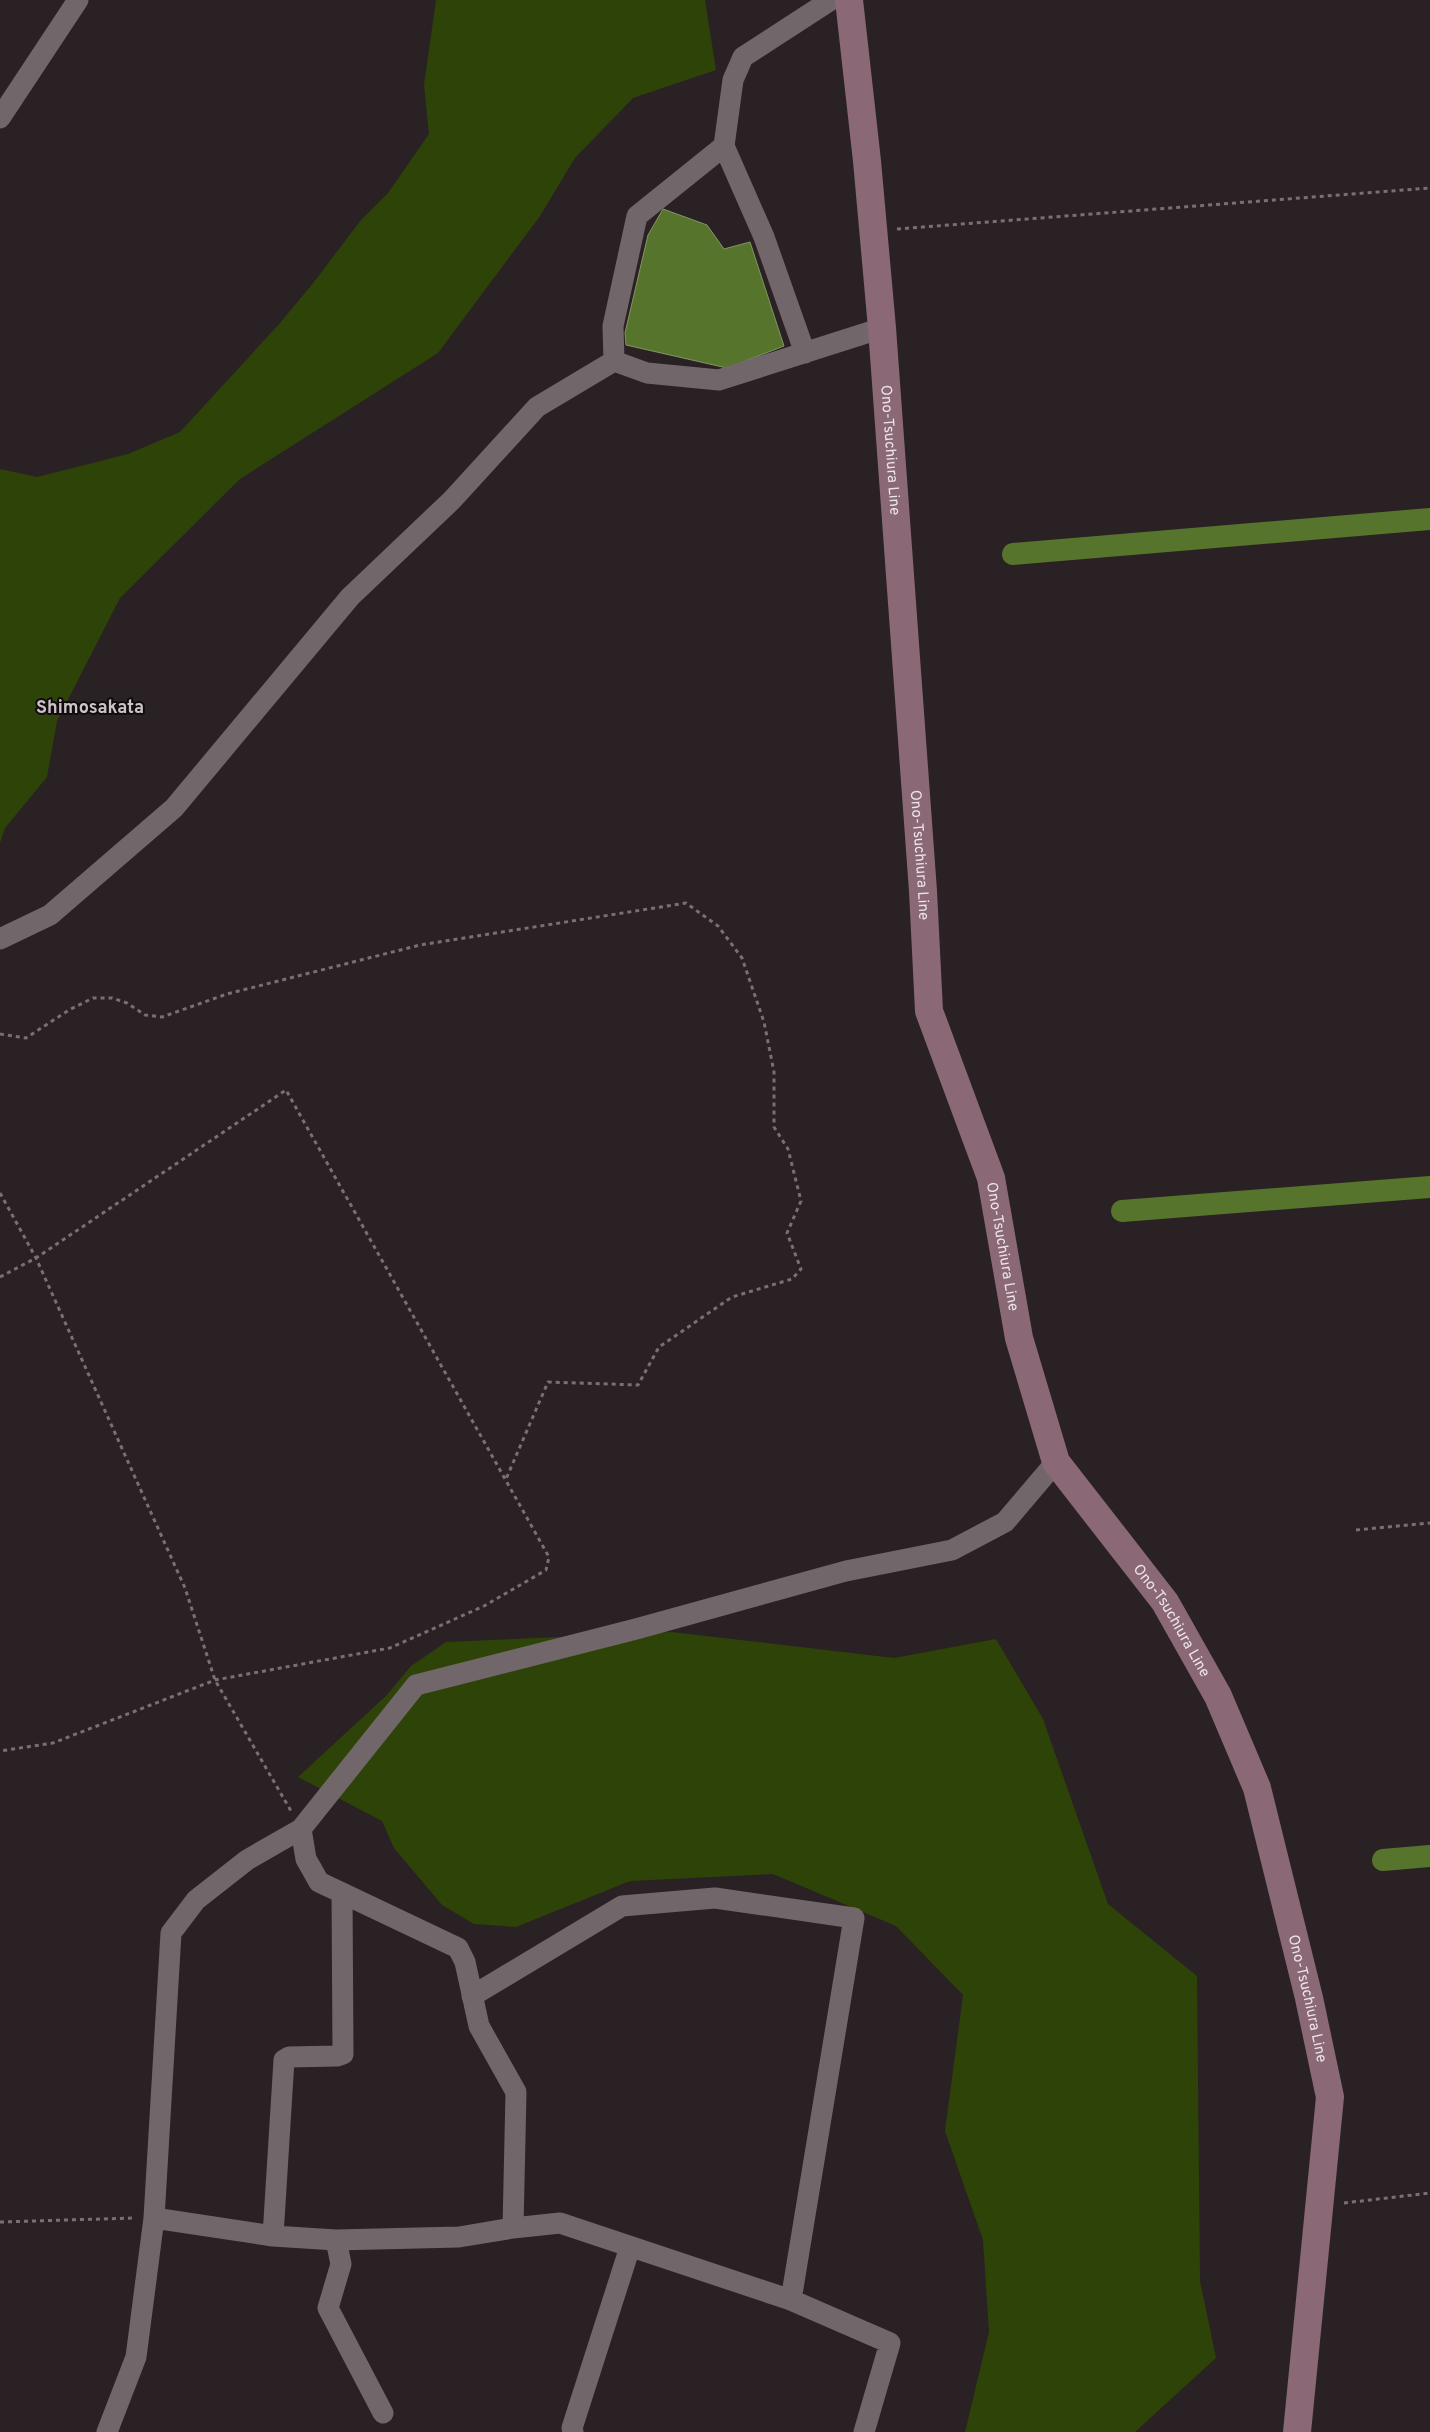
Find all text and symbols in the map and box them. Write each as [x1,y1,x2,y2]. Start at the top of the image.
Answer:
street label: Ono-Tsuchiura Line [875,384,904,516]
district label: Shimosakata [36,697,144,720]
street label: Ono-Tsuchiura Line [905,789,932,921]
street label: Ono-Tsuchiura Line [981,1181,1022,1313]
street label: Ono-Tsuchiura Line [1128,1561,1214,1681]
street label: Ono-Tsuchiura Line [1283,1933,1330,2064]

